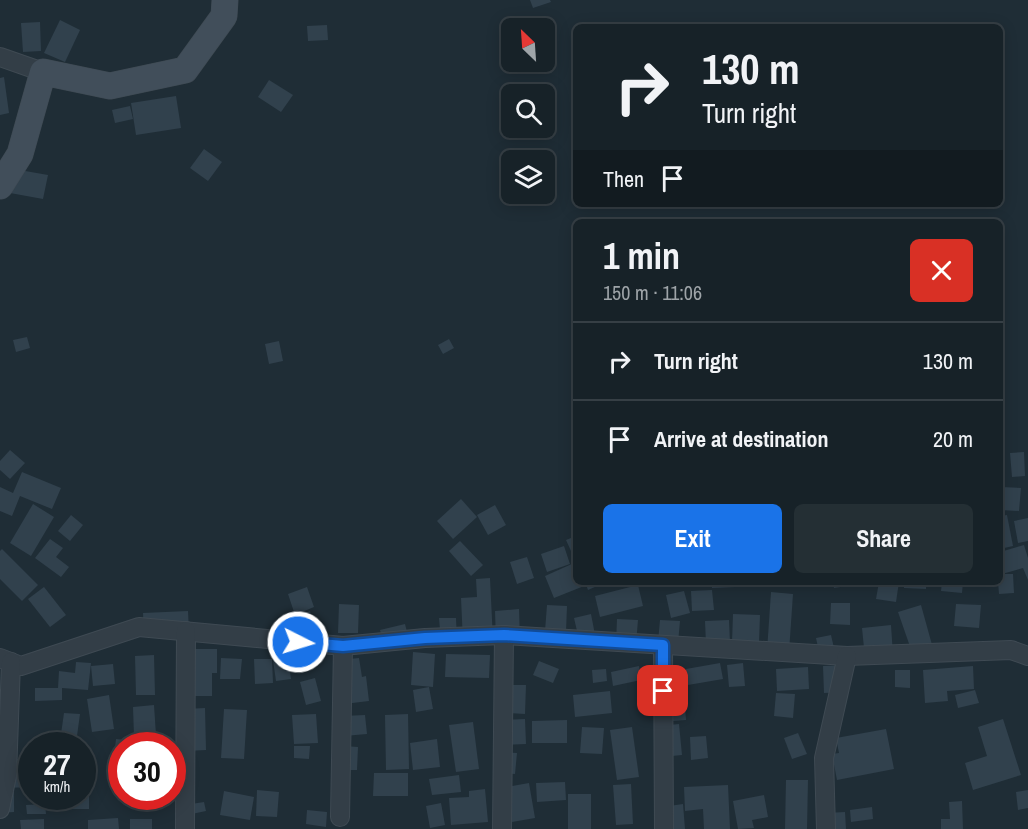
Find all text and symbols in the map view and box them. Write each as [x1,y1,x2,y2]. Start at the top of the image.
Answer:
north arrow [501,18,555,72]
map controls [501,18,555,204]
text: 130 m [702,41,800,97]
icon: right [603,48,681,126]
button: search [501,84,555,138]
text: Turn right [702,95,796,131]
button: layers [501,150,555,204]
icon: arrive [656,162,689,195]
text: Then [603,164,644,194]
text: 1 min [603,232,680,280]
button: close [910,239,973,302]
text: 150 m · 11:06 [603,279,702,306]
icon: right [603,345,636,378]
text: Turn right [654,346,738,376]
text: 130 m [923,346,973,376]
icon: arrive [603,423,636,456]
text: Arrive at destination [654,424,828,454]
text: 20 m [933,424,973,454]
button: Exit [603,504,782,573]
button: Share [794,504,973,573]
position arrow [266,610,330,674]
pin [637,665,688,716]
icon: arrive [646,674,679,707]
speed limit sign: 30 [108,732,186,810]
text: 27 [43,744,71,784]
text: km/h [44,776,70,797]

